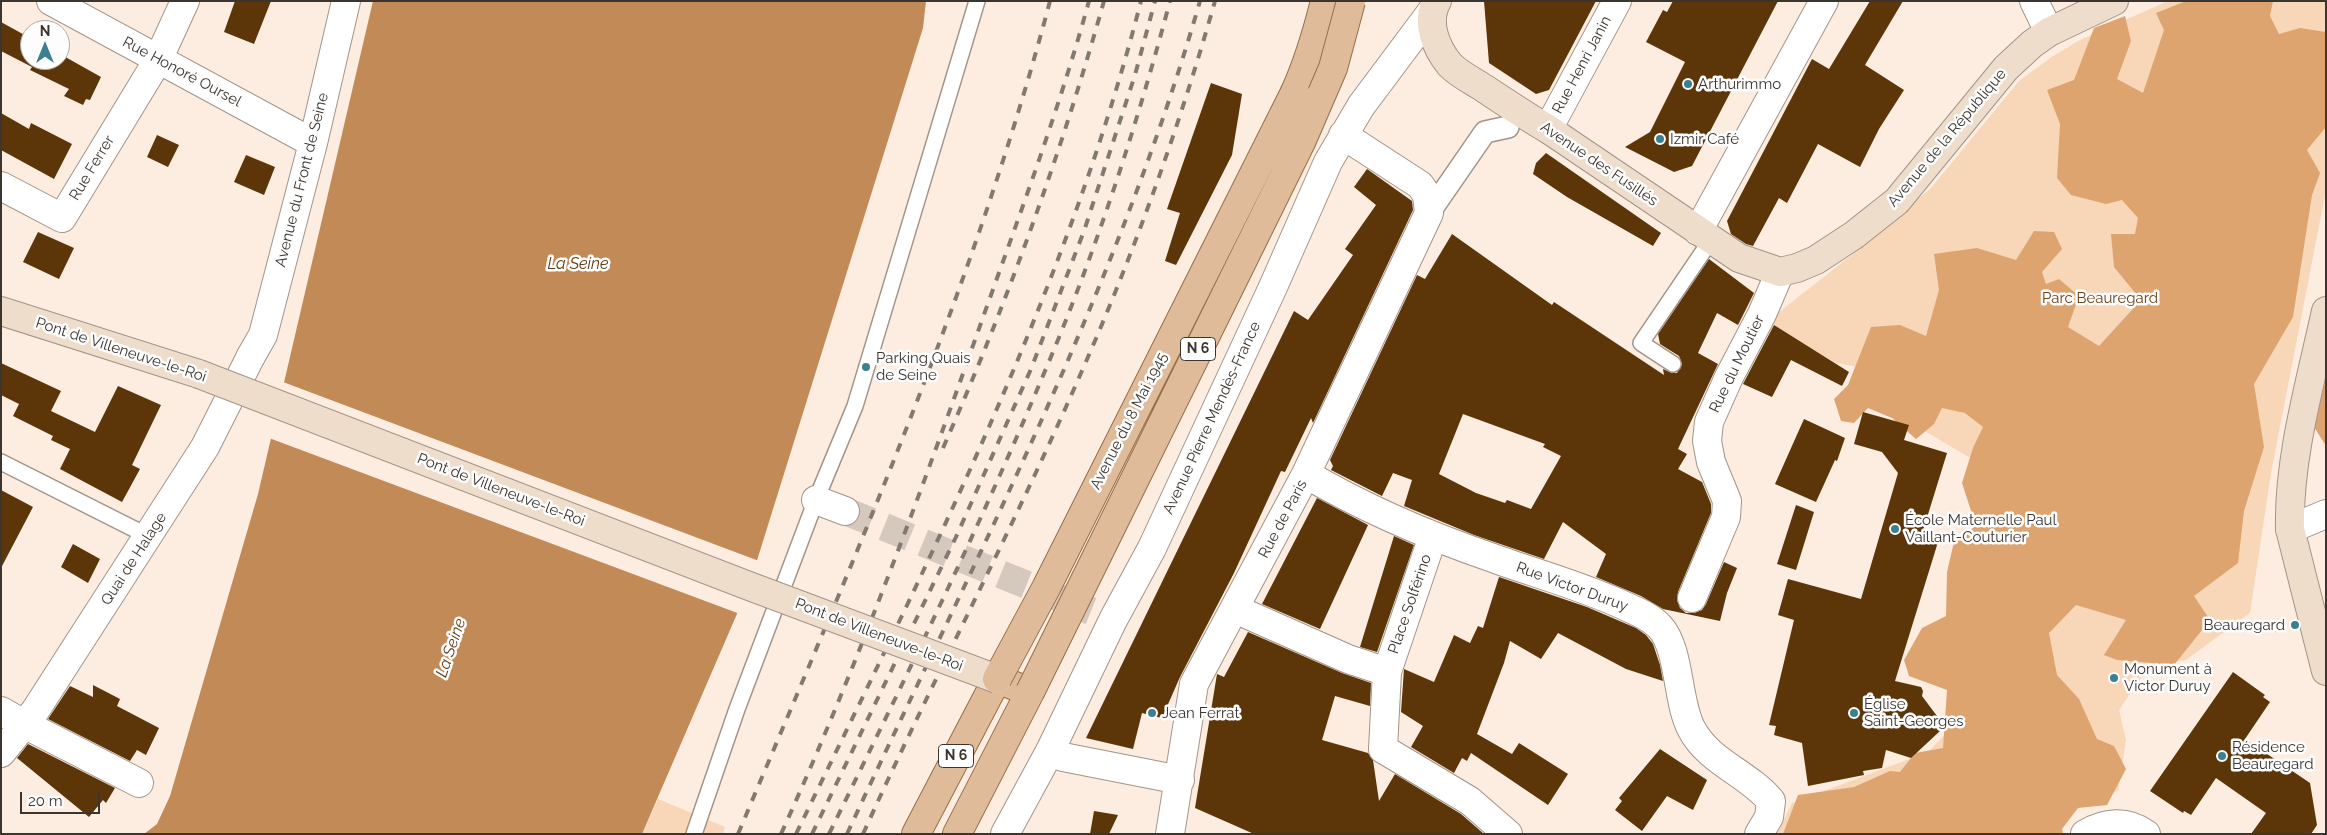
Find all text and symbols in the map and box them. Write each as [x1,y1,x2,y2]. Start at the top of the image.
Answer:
street label: Rue Henri Janin [1549,13,1615,117]
north arrow [20,20,70,70]
text: N [40,23,50,39]
street label: Rue Honoré Oursel [120,33,244,111]
street label: Avenue de la République [1884,65,2010,211]
place label: Arthurimmo [1698,75,1781,93]
marker: Arthurimmo [1682,78,1694,90]
street label: Avenue du Front de Seine [272,91,332,269]
street label: Avenue des Fusillés [1537,118,1661,210]
place label: Izmir Café [1670,130,1739,148]
street label: Rue Ferrer [66,132,118,204]
marker: Izmir Café [1654,133,1666,145]
water label: La Seine [548,254,608,274]
park label: Parc Beauregard [2042,289,2158,307]
street label: Rue du Moutier [1706,312,1768,416]
street label: Pont de Villeneuve-le-Roi [33,314,209,386]
street label: Avenue Pierre Mendès-France [1159,319,1265,517]
road number: N 6 [1180,338,1216,360]
place label: Parking Quais de Seine [876,349,971,384]
street label: Avenue du 8 Mai 1945 [1087,350,1171,492]
marker: Parking Quais de Seine [860,361,872,373]
street label: Pont de Villeneuve-le-Roi [415,450,587,530]
street label: Rue de Paris [1255,477,1311,561]
street label: Quai de Halage [97,509,171,609]
place label: École Maternelle Paul Vaillant-Couturier [1905,511,2057,546]
marker: École Maternelle Paul Vaillant-Couturier [1889,523,1901,535]
street label: Place Solférino [1385,552,1435,656]
street label: Rue Victor Duruy [1514,558,1630,616]
street label: Pont de Villeneuve-le-Roi [793,595,965,675]
water label: La Seine [432,616,470,680]
place label: Beauregard [2203,616,2285,634]
marker: Beauregard [2289,619,2301,631]
place label: Monument à Victor Duruy [2124,660,2212,695]
marker: Monument à Victor Duruy [2108,672,2120,684]
place label: Église Saint-Georges [1864,695,1963,730]
place label: Jean Ferrat [1162,704,1239,722]
marker: Jean Ferrat [1146,707,1158,719]
marker: Église Saint-Georges [1848,707,1860,719]
place label: Résidence Beauregard [2232,738,2314,773]
road number: N 6 [938,744,974,768]
marker: Résidence Beauregard [2216,750,2228,762]
scale bar [22,782,102,814]
text: 20 m [28,792,63,810]

